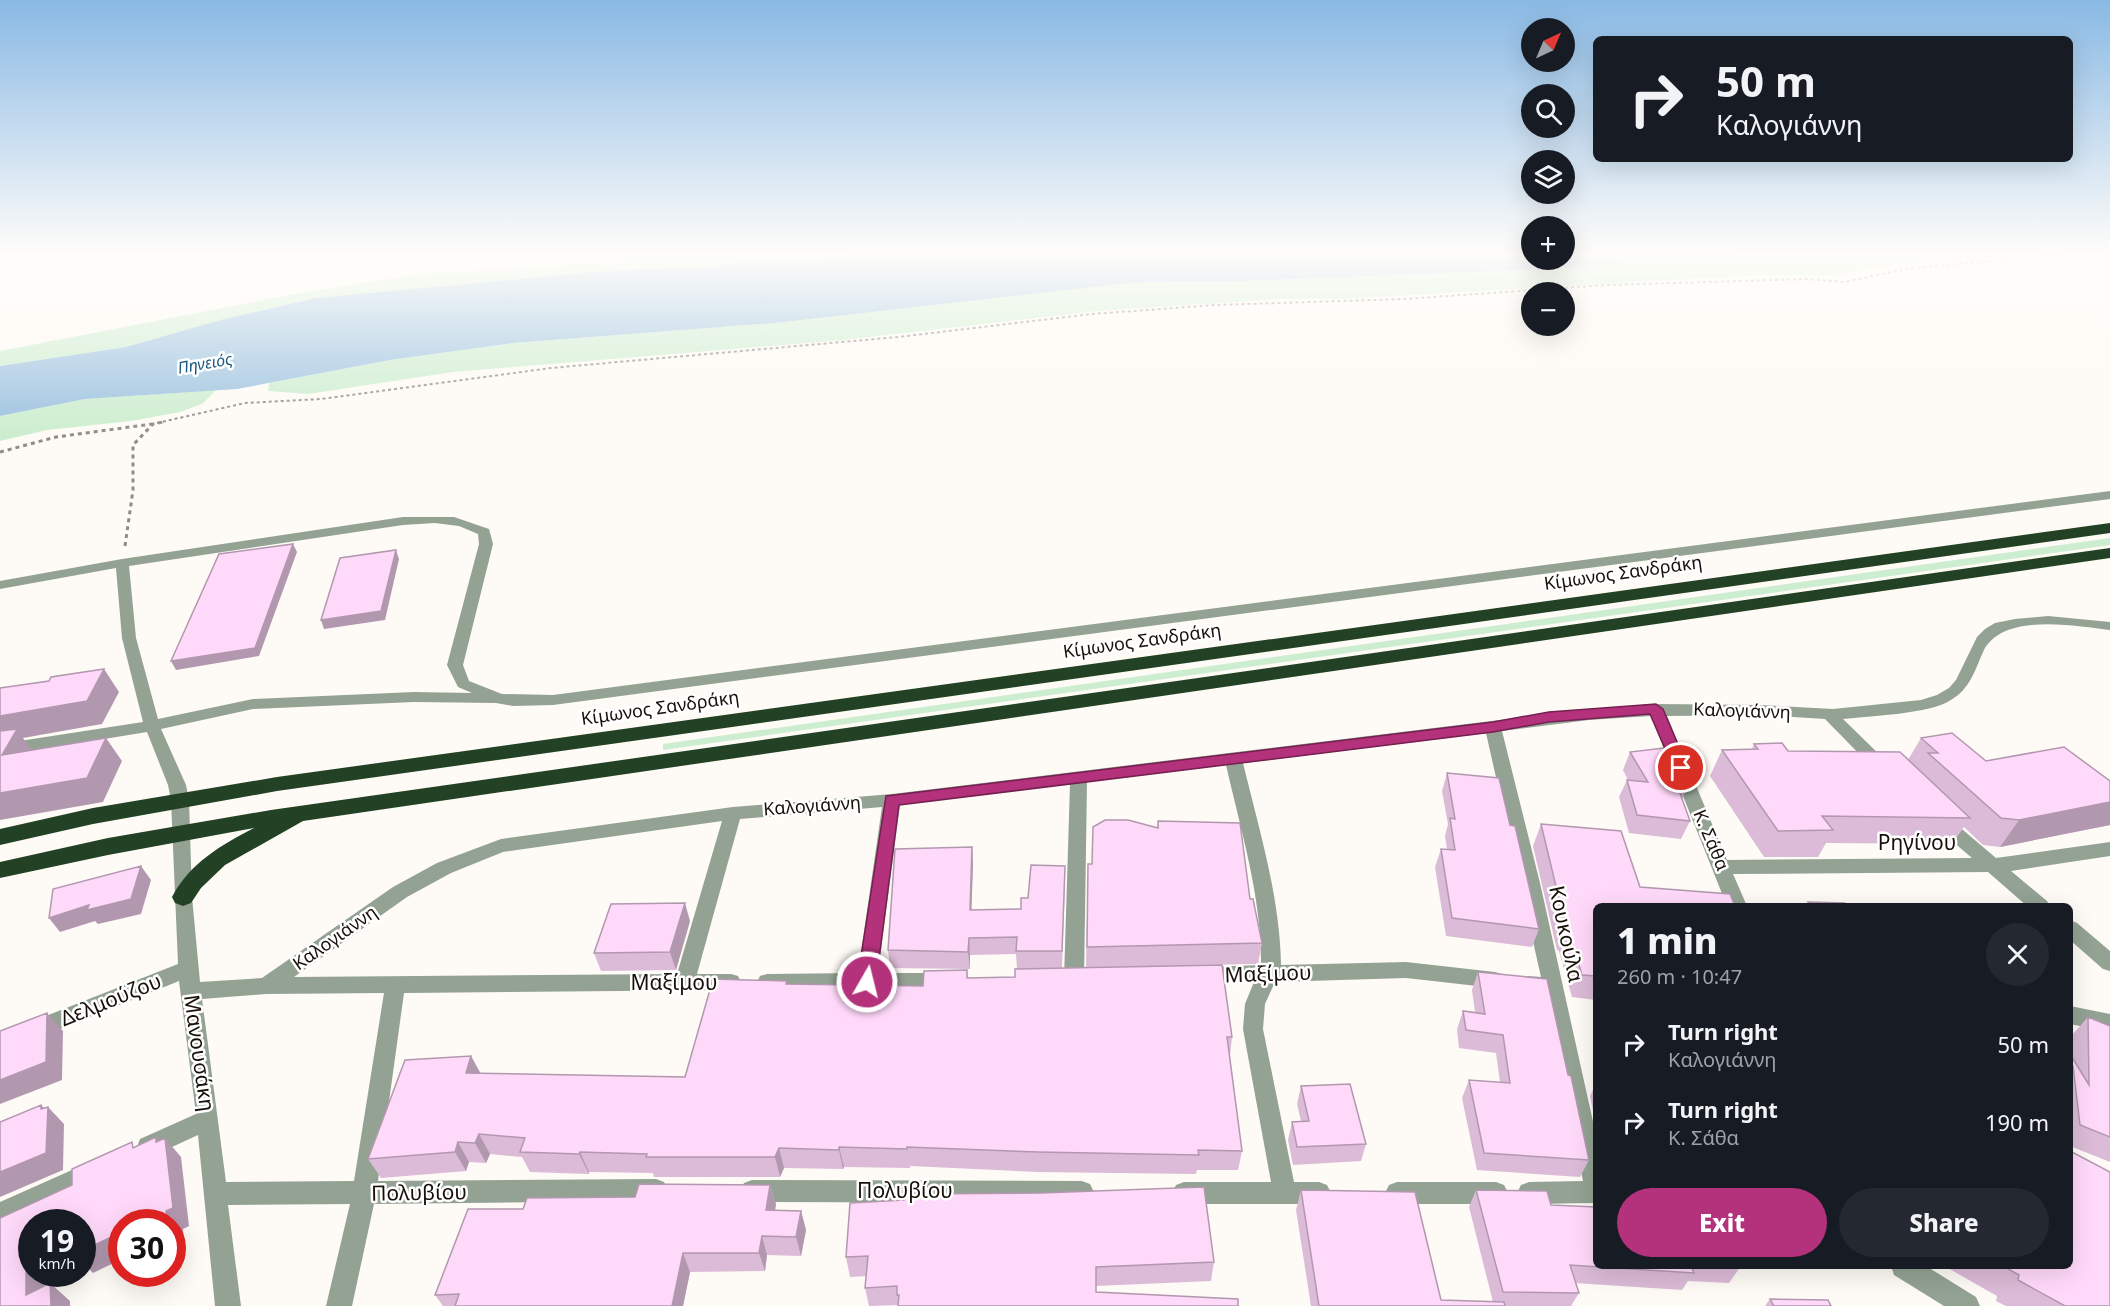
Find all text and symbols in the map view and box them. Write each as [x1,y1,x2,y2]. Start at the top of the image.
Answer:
north arrow [1521,18,1575,72]
map controls [1521,18,1575,336]
text: 50 m [1716,52,1816,109]
icon: right [1617,60,1695,138]
button: search [1521,84,1575,138]
text: Καλογιάννη [1716,106,1862,143]
button: layers [1521,150,1575,204]
button: + [1521,216,1575,270]
button: − [1521,282,1575,336]
water label: Πηνειός [176,347,235,379]
street label: Κίμωνος Σανδράκη [1542,549,1703,595]
street label: Κίμωνος Σανδράκη [1061,617,1222,663]
street label: Κίμωνος Σανδράκη [579,684,740,730]
street label: Καλογιάννη [1693,696,1791,724]
pin [1655,742,1706,793]
icon: arrive [1664,751,1697,784]
street label: Καλογιάννη [762,790,861,820]
street label: Κ. Σάθα [1688,806,1735,874]
street label: Ρηγίνου [1878,828,1956,856]
street label: Κουκούλα [1543,883,1591,985]
street label: Καλογιάννη [288,899,381,975]
text: 1 min [1617,916,1718,965]
button: close [1986,923,2049,986]
position arrow [835,950,899,1014]
street label: Μαξίμου [1224,957,1312,989]
text: 260 m · 10:47 [1617,963,1742,990]
street label: Δελμούζου [56,966,165,1032]
street label: Μαξίμου [631,968,717,996]
street label: Μανουσάκη [178,993,222,1113]
text: Turn right [1668,1016,1778,1046]
icon: right [1617,1028,1650,1061]
text: 50 m [1998,1029,2049,1059]
text: Καλογιάννη [1668,1046,1776,1073]
text: Turn right [1668,1094,1778,1124]
icon: right [1617,1106,1650,1139]
text: 190 m [1985,1107,2049,1137]
text: Κ. Σάθα [1668,1124,1739,1151]
street label: Πολυβίου [857,1176,953,1204]
street label: Πολυβίου [371,1177,467,1207]
button: Exit [1617,1188,1827,1257]
button: Share [1839,1188,2049,1257]
speed limit sign: 30 [108,1209,186,1287]
text: 19 [40,1220,74,1261]
text: km/h [39,1253,75,1273]

